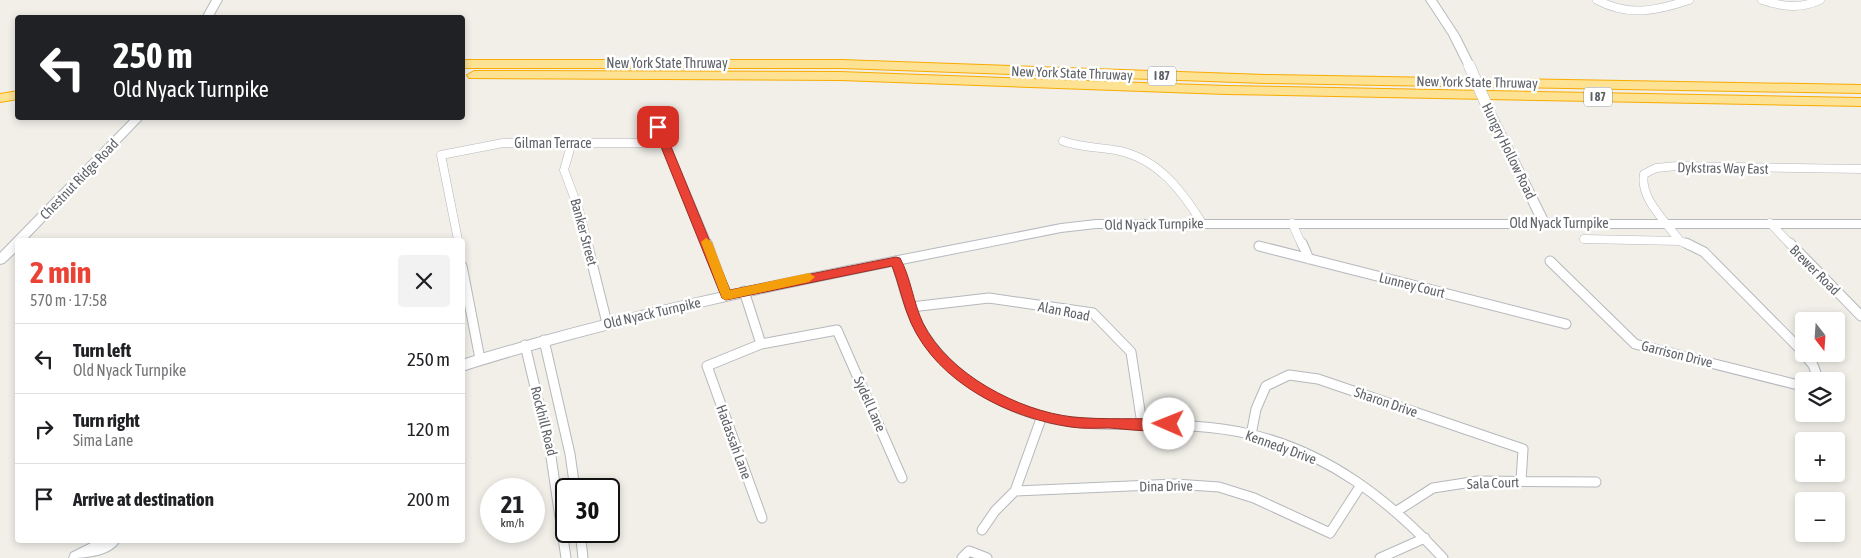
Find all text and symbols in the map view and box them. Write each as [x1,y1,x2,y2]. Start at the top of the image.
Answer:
icon: left [30,35,95,100]
text: 250 m [113,35,192,75]
street label: New York State Thruway [606,55,728,71]
street label: New York State Thruway [1011,63,1133,83]
road number: I 87 [1148,66,1176,85]
street label: New York State Thruway [1416,73,1538,91]
text: Old Nyack Turnpike [113,76,269,102]
road number: I 87 [1584,88,1612,106]
street label: Hungry Hollow Road [1479,100,1539,202]
pin [637,106,679,148]
icon: arrive [644,113,672,141]
street label: Chestnut Ridge Road [37,135,121,223]
street label: Gilman Terrace [514,135,592,151]
street label: Dykstras Way East [1677,159,1769,177]
street label: Banker Street [567,197,601,267]
street label: Old Nyack Turnpike [1104,215,1204,233]
street label: Old Nyack Turnpike [1509,215,1609,231]
street label: Brewer Road [1787,242,1843,298]
text: 2 min [30,255,91,289]
button: close [398,255,450,307]
street label: Lunney Court [1377,269,1447,301]
text: 570 m · 17:58 [30,291,107,309]
street label: Old Nyack Turnpike [602,294,702,332]
street label: Alan Road [1037,298,1091,324]
north arrow [1795,312,1845,362]
map controls [1795,312,1845,542]
street label: Garrison Drive [1640,337,1714,371]
text: Turn left [73,339,131,361]
icon: left [30,345,58,373]
text: 250 m [407,348,450,370]
text: Old Nyack Turnpike [73,361,186,379]
button: layers [1795,372,1845,422]
street label: Sydell Lane [851,374,889,434]
street label: Sharon Drive [1352,384,1420,420]
street label: Rockhill Road [528,385,560,457]
position arrow [1142,397,1194,449]
street label: Hadassah Lane [713,403,755,481]
text: Turn right [73,409,140,431]
icon: right [30,415,58,443]
text: 120 m [407,418,450,440]
street label: Kennedy Drive [1243,427,1319,467]
text: Sima Lane [73,431,133,449]
button: + [1795,432,1845,482]
street label: Sala Court [1467,474,1519,492]
speed limit sign: 30 [555,478,620,543]
street label: Dina Drive [1139,478,1193,494]
icon: arrive [30,485,58,513]
text: Arrive at destination [73,488,214,510]
text: 200 m [407,488,450,510]
text: 21 [501,490,524,518]
button: − [1795,492,1845,542]
text: km/h [501,516,524,530]

